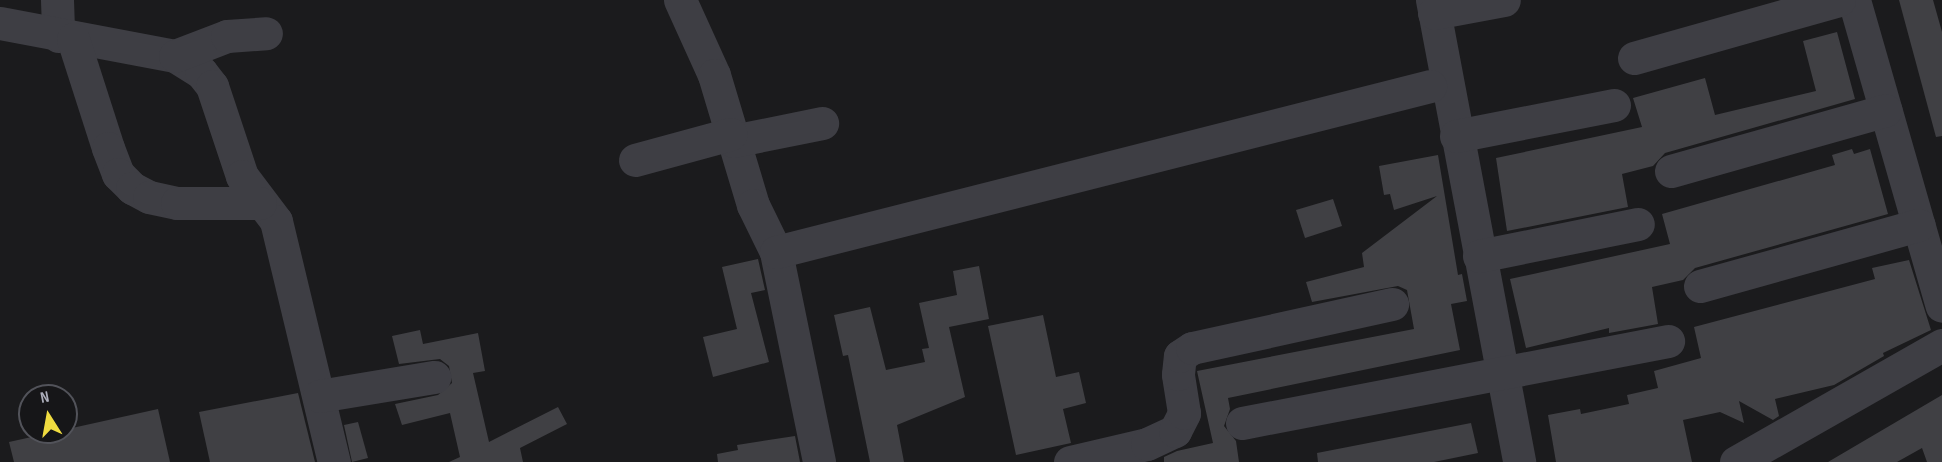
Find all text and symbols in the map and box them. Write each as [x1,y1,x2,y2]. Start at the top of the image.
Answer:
north arrow [18,384,78,444]
text: N [39,388,51,408]

